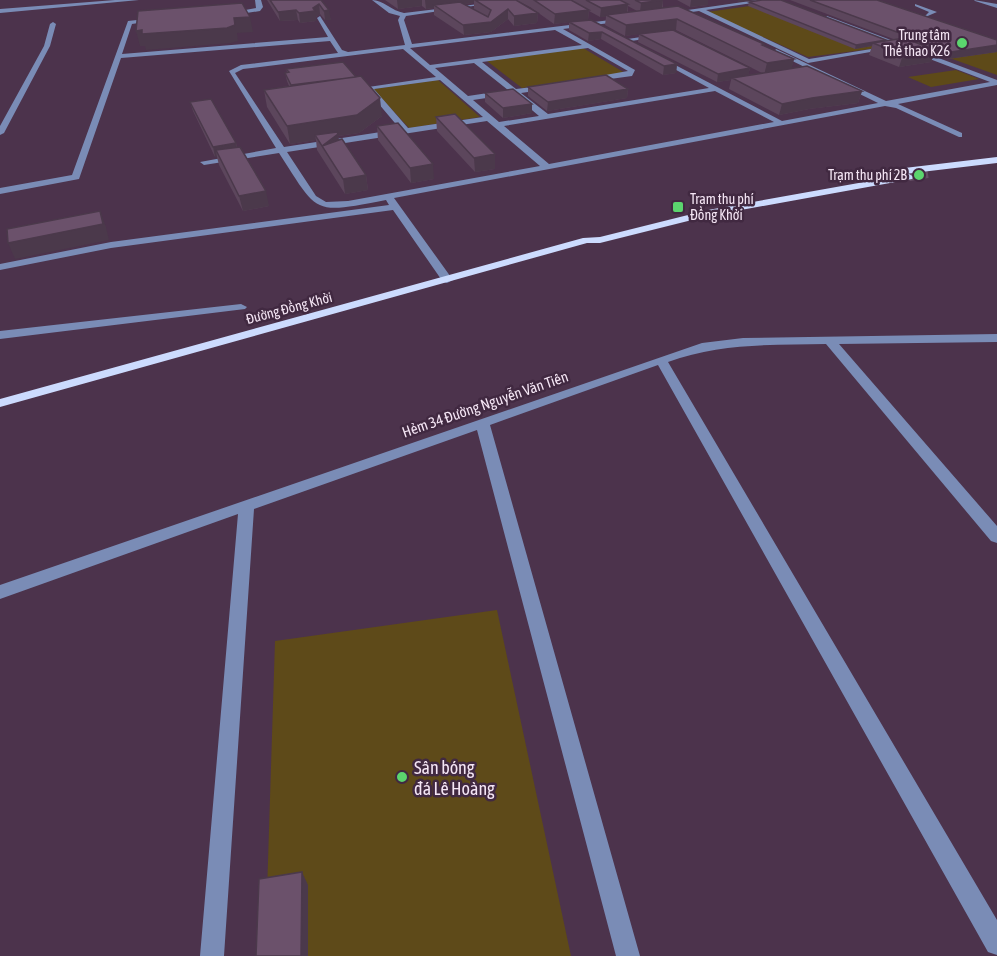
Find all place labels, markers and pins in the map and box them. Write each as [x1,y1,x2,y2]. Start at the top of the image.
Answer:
place label: Trung tâm Thể thao K26 [883,27,950,59]
marker: Trung tâm Thể thao K26 [955,36,969,50]
place label: Trạm thu phí 2B [828,167,907,183]
marker: Trạm thu phí 2B [912,168,926,182]
place label: Trạm thu phí Đồng Khởi [690,191,754,223]
marker: Trạm thu phí Đồng Khởi [671,200,685,214]
place label: Sân bóng đá Lê Hoàng [414,757,495,799]
marker: Sân bóng đá Lê Hoàng [395,770,409,784]

